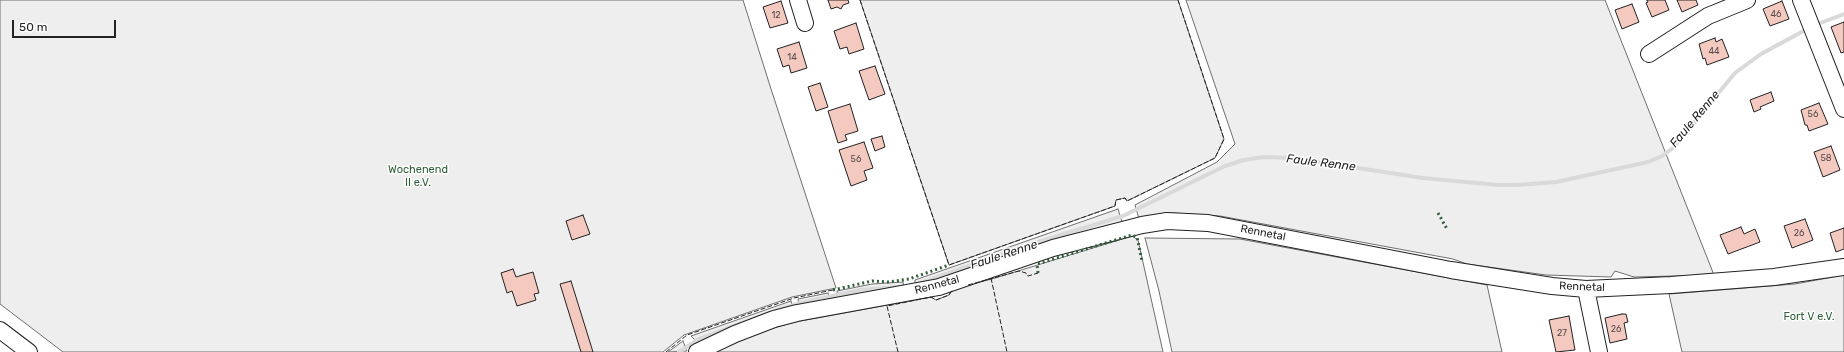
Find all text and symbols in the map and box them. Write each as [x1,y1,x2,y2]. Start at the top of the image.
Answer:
house number: 46 [1770,9,1782,19]
house number: 12 [771,10,781,20]
scale bar [14,12,118,38]
text: 50 m [19,20,47,34]
house number: 44 [1708,46,1720,56]
house number: 14 [787,52,797,62]
water label: Faule Renne [1667,88,1723,150]
house number: 56 [1808,109,1818,119]
water label: Faule Renne [1286,152,1356,174]
house number: 58 [1820,153,1832,163]
house number: 56 [851,154,861,164]
park label: Wochenend II e.V. [388,163,448,189]
street label: Rennetal [1239,222,1287,244]
house number: 26 [1794,228,1804,238]
water label: Faule Renne [969,237,1039,273]
street label: Rennetal [913,273,961,297]
street label: Rennetal [1559,280,1605,294]
park label: Fort V e.V. [1783,310,1835,324]
house number: 26 [1611,324,1621,334]
house number: 27 [1557,328,1567,338]

